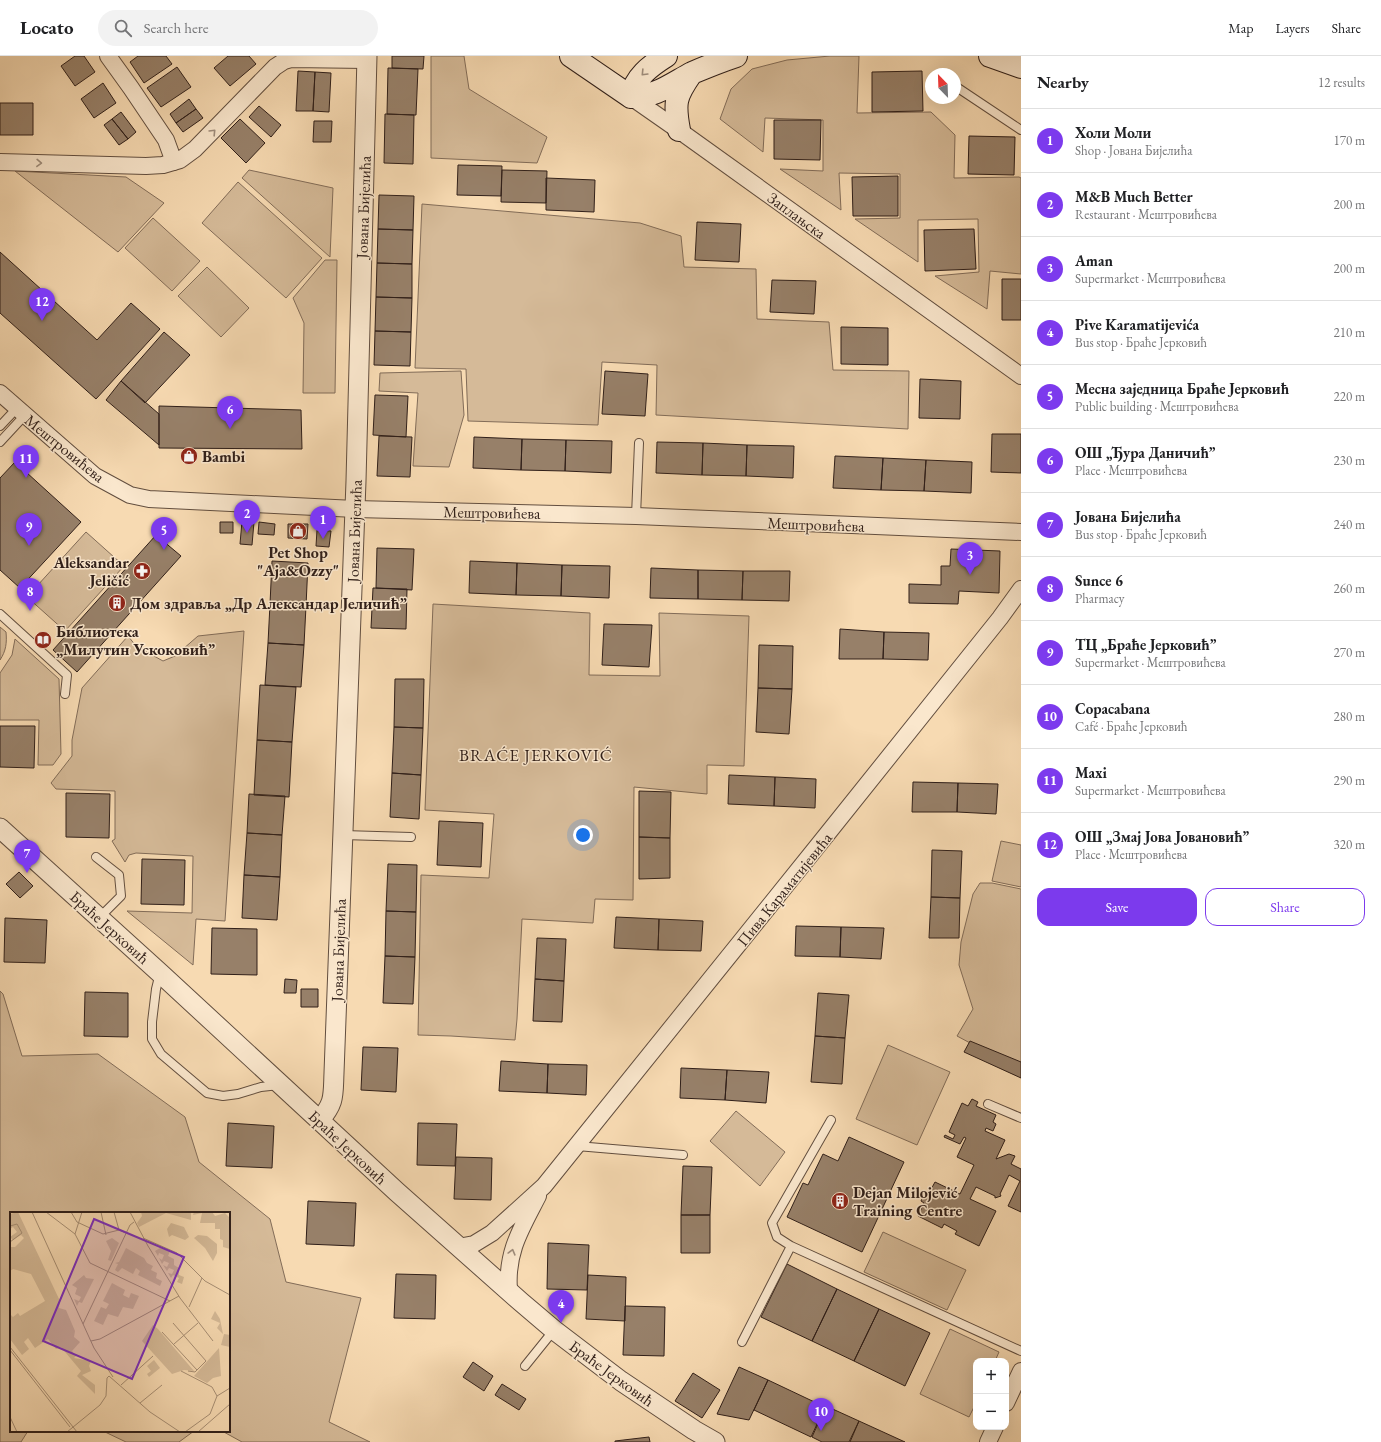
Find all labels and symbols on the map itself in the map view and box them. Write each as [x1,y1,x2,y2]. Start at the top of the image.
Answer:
one-way arrow [641,68,649,76]
north arrow [925,68,961,104]
one-way arrow [208,129,215,137]
street label: Јована Бијелића [351,155,376,261]
one-way arrow [36,159,42,167]
street label: Заплањска [763,187,830,244]
pin: 12 [29,288,55,321]
pin: 6 [217,396,243,429]
street label: Мештровићева [20,410,110,487]
pin: 11 [13,445,39,478]
shop icon: Bambi [179,446,199,466]
place label: Bambi [202,446,245,467]
street label: Јована Бијелића [342,479,367,585]
pin: 2 [234,500,260,533]
street label: Мештровићева [443,501,541,524]
pin: 1 [310,506,336,539]
street label: Мештровићева [767,512,866,537]
pin: 9 [16,513,42,546]
pin: 5 [151,517,177,550]
shop icon: Pet Shop "Aja&Ozzy" [288,521,308,541]
place label: Pet Shop "Aja&Ozzy" [257,542,339,581]
pin: 3 [957,542,983,575]
place label: Aleksandar Jeličić [52,552,129,591]
pharmacy icon: Aleksandar Jeličić [132,561,152,581]
pin: 8 [17,578,43,611]
building icon: Дом здравља „Др Александар Јеличић” [107,593,127,613]
place label: Дом здравља „Др Александар Јеличић” [130,593,407,614]
place label: Библиотека „Милутин Ускоковић” [56,621,215,660]
library icon: Библиотека „Милутин Ускоковић” [33,630,53,650]
district label: BRAĆE JERKOVIĆ [459,744,613,766]
your location [573,825,593,845]
street label: Пива Караматијевића [732,828,837,951]
pin: 7 [14,840,40,873]
street label: Браће Јерковић [65,886,154,969]
street label: Јована Бијелића [326,898,351,1004]
street label: Браће Јерковић [304,1105,391,1189]
place label: Dejan Milojević Training Centre [853,1182,962,1221]
building icon: Dejan Milojević Training Centre [830,1191,850,1211]
inset map [10,1212,230,1432]
one-way arrow [508,1249,516,1255]
pin: 4 [548,1290,574,1323]
street label: Браће Јерковић [565,1335,658,1411]
pin: 10 [808,1398,834,1431]

